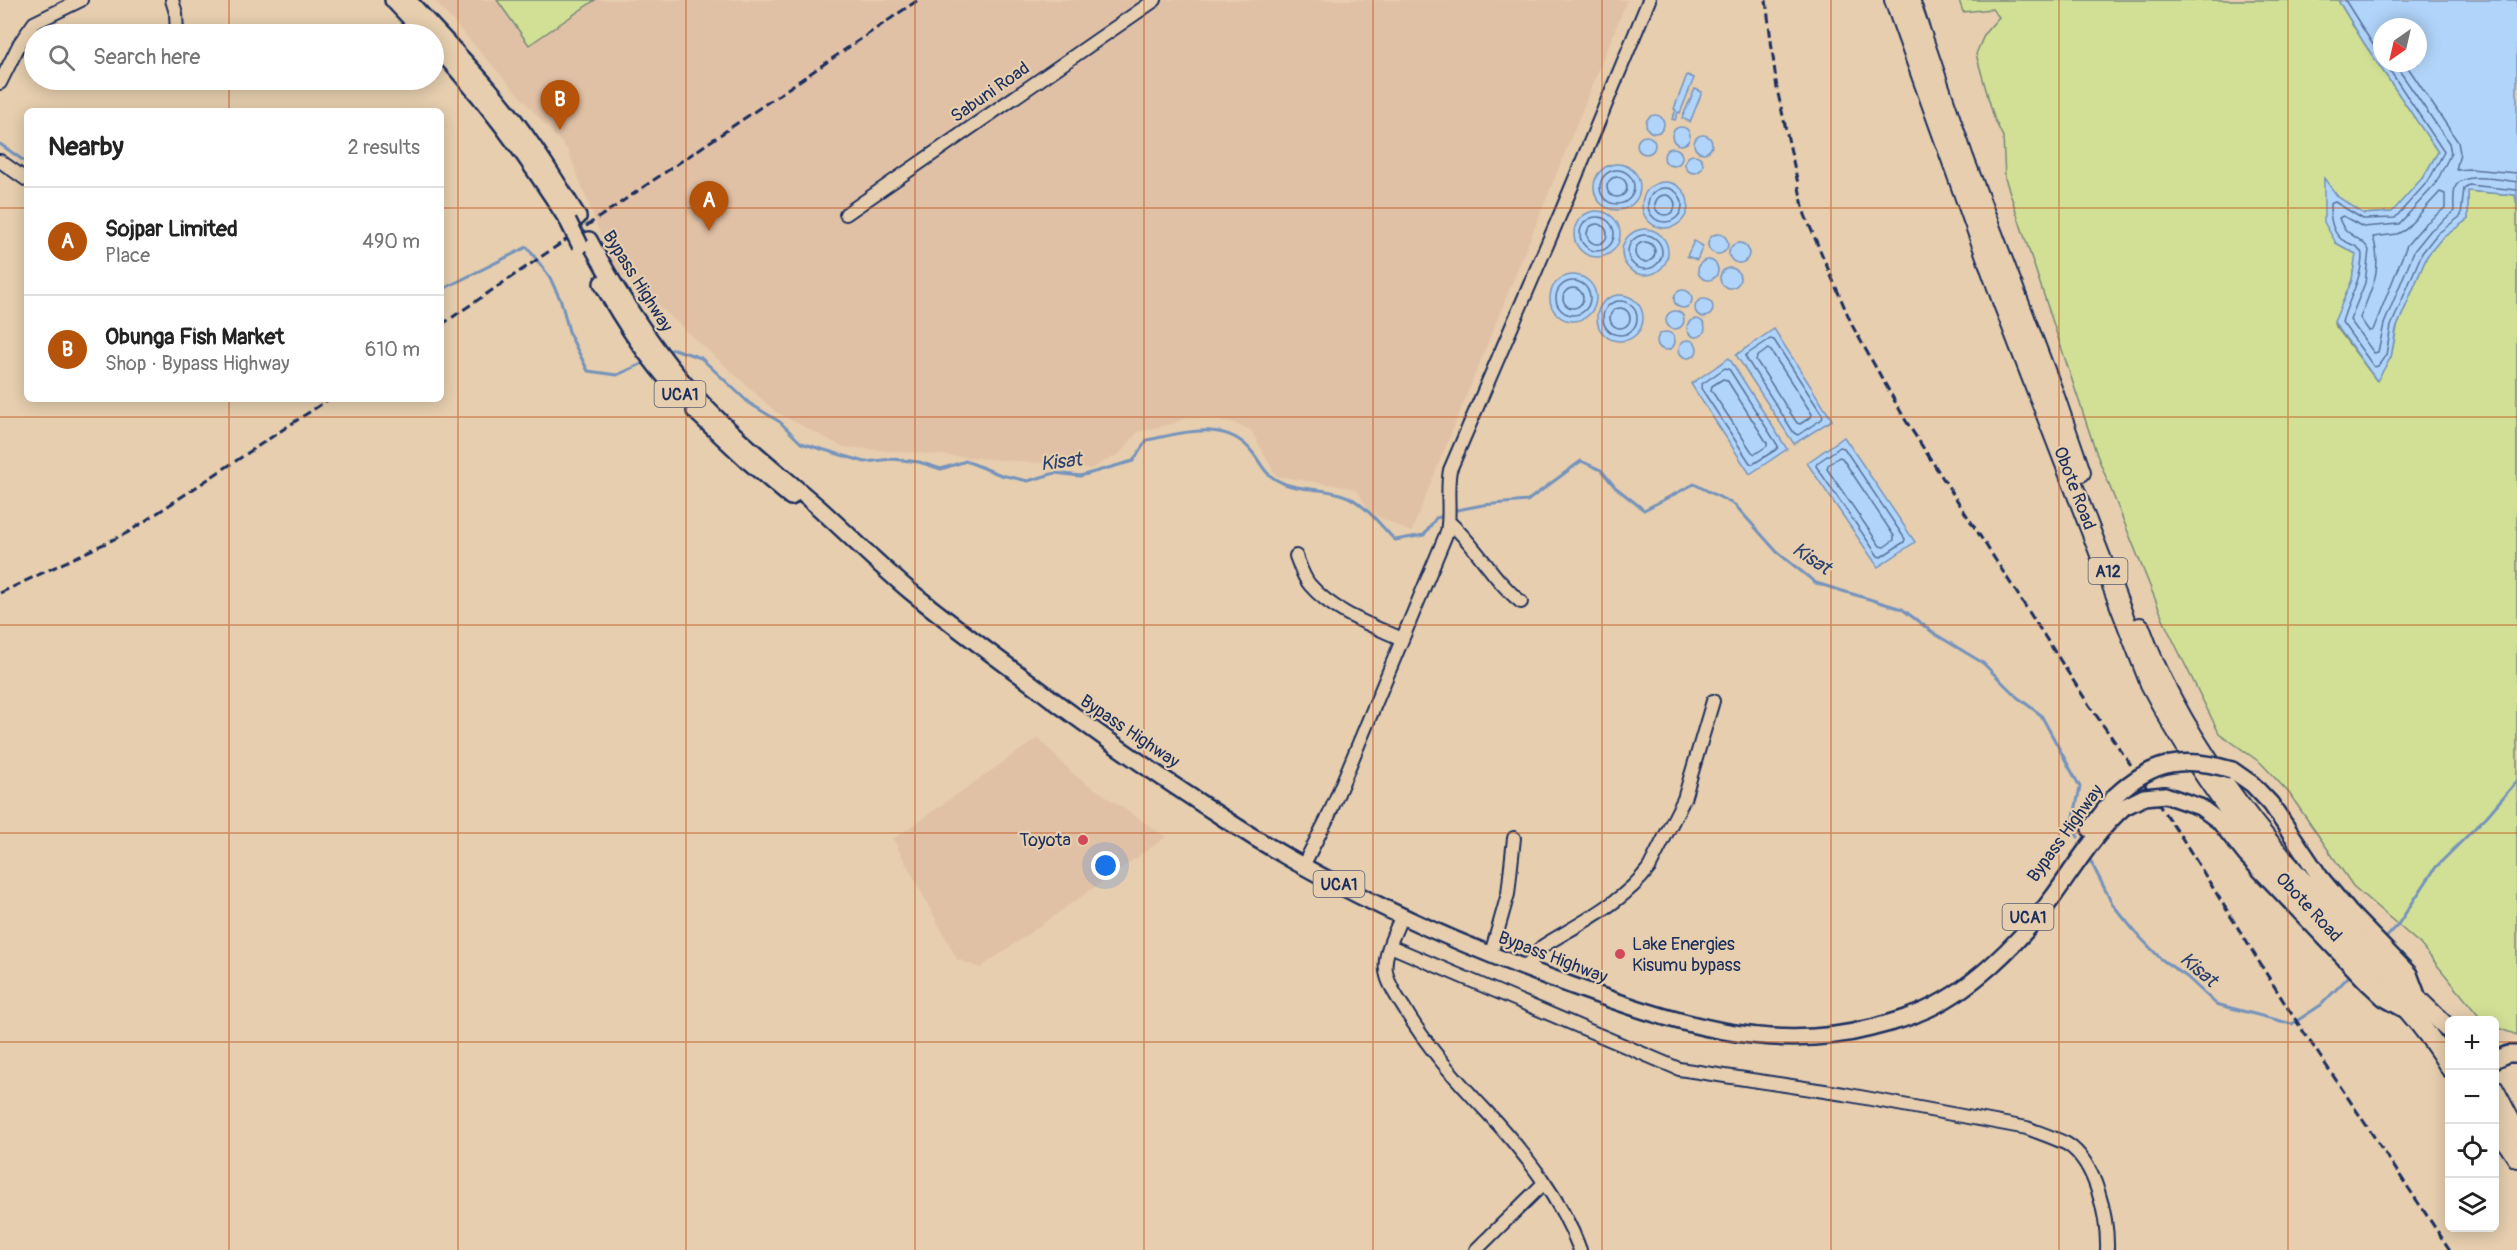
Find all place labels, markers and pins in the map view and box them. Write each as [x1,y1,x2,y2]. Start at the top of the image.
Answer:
pin: B [540,80,580,130]
pin: A [690,182,728,231]
place label: Toyota [1019,829,1071,852]
marker: Toyota [1076,833,1090,847]
place label: Lake Energies Kisumu bypass [1632,933,1741,977]
marker: Lake Energies Kisumu bypass [1613,947,1627,961]

